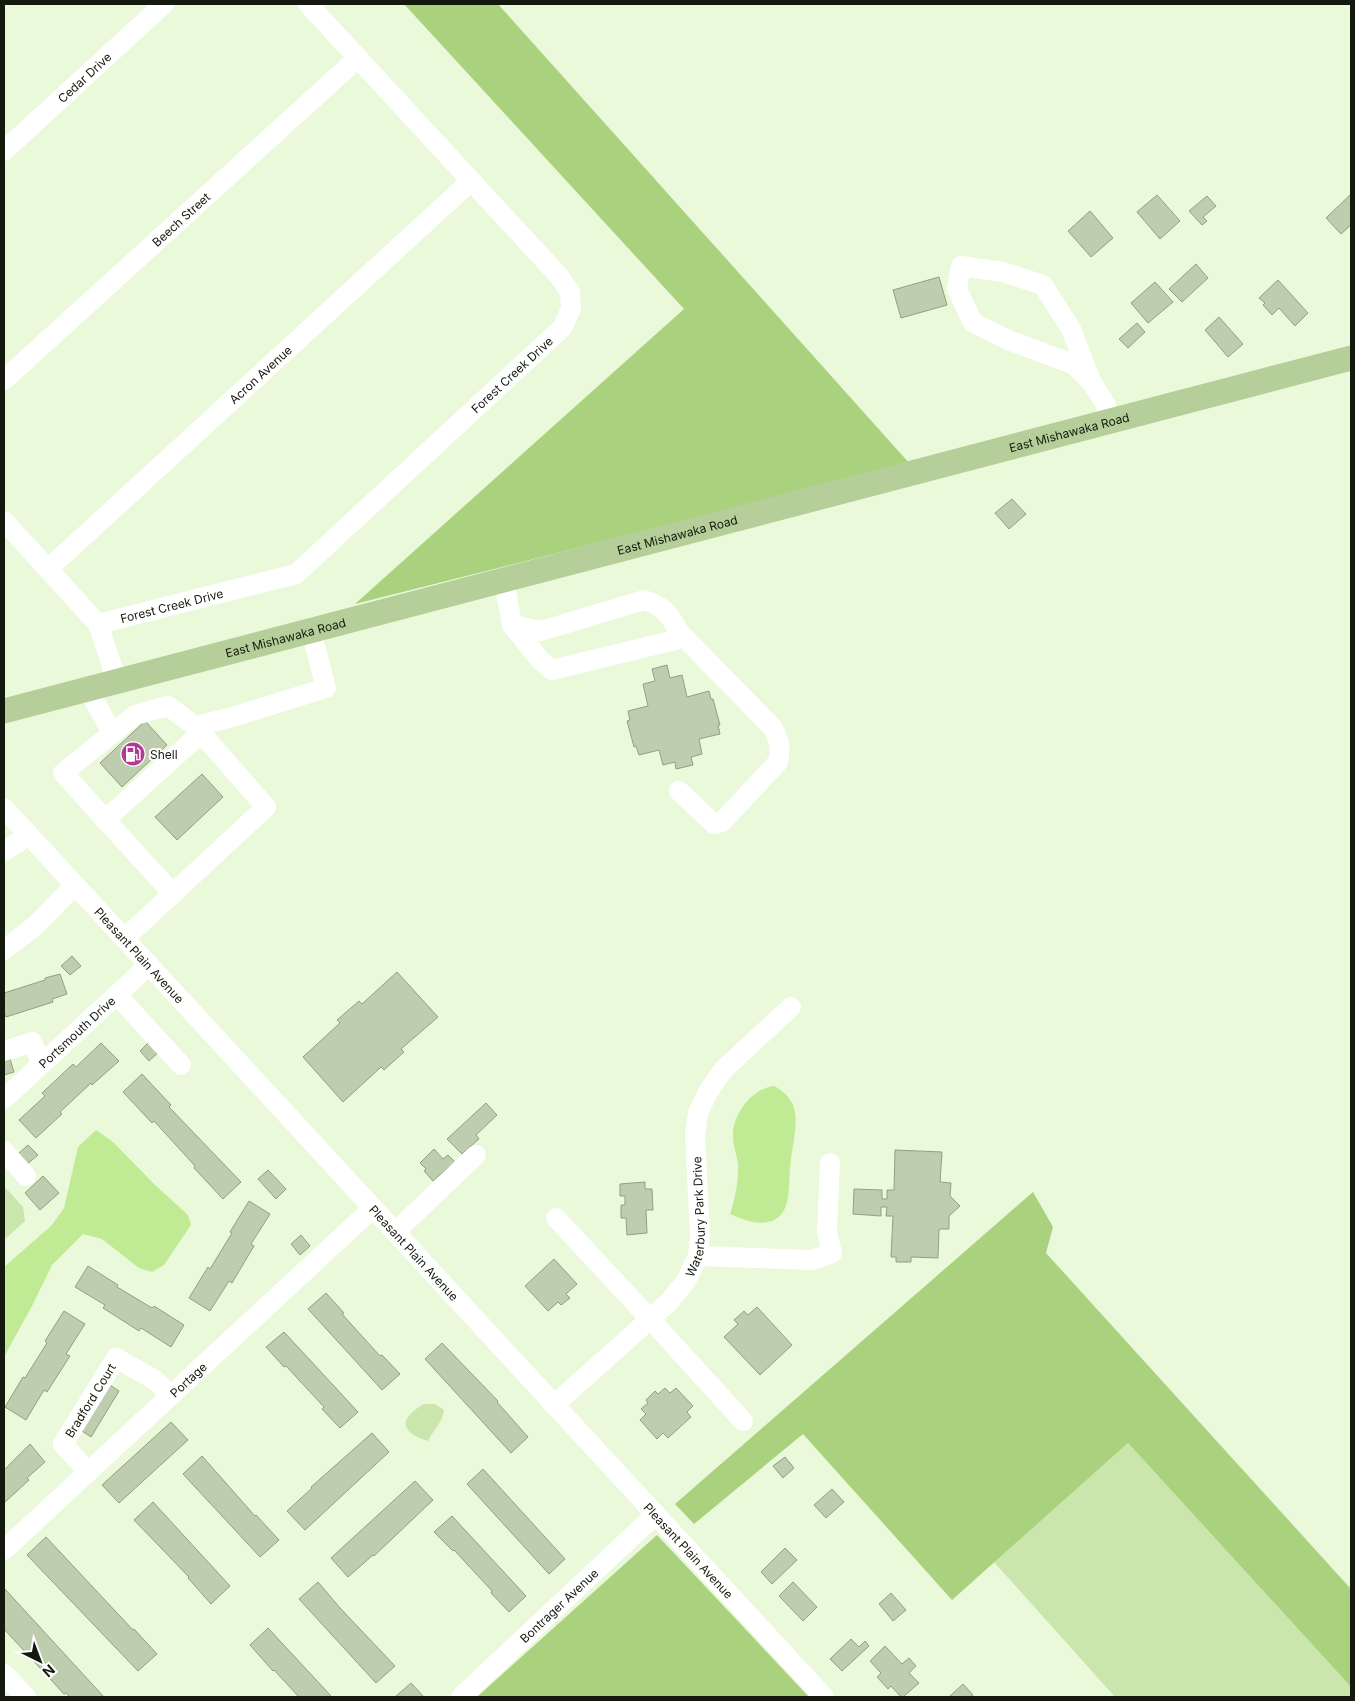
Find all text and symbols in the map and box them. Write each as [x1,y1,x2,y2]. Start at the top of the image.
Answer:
street label: Cedar Drive [54,49,114,106]
street label: Beech Street [149,189,213,249]
street label: Forest Creek Drive [468,333,556,416]
street label: Acron Avenue [226,342,295,407]
street label: East Mishawaka Road [1007,409,1131,455]
street label: East Mishawaka Road [615,512,739,558]
street label: Forest Creek Drive [119,585,225,626]
street label: East Mishawaka Road [224,614,347,660]
fuel station icon: Shell [120,741,146,767]
place label: Shell [150,747,178,762]
street label: Pleasant Plain Avenue [92,904,187,1006]
street label: Portsmouth Drive [35,993,118,1071]
street label: Waterbury Park Drive [682,1156,708,1279]
street label: Pleasant Plain Avenue [366,1202,462,1304]
street label: Portage [167,1359,210,1400]
street label: Bradford Court [61,1360,119,1440]
street label: Pleasant Plain Avenue [641,1499,737,1601]
street label: Bontrager Avenue [516,1565,601,1646]
north arrow [15,1636,65,1686]
text: N [39,1661,59,1681]

